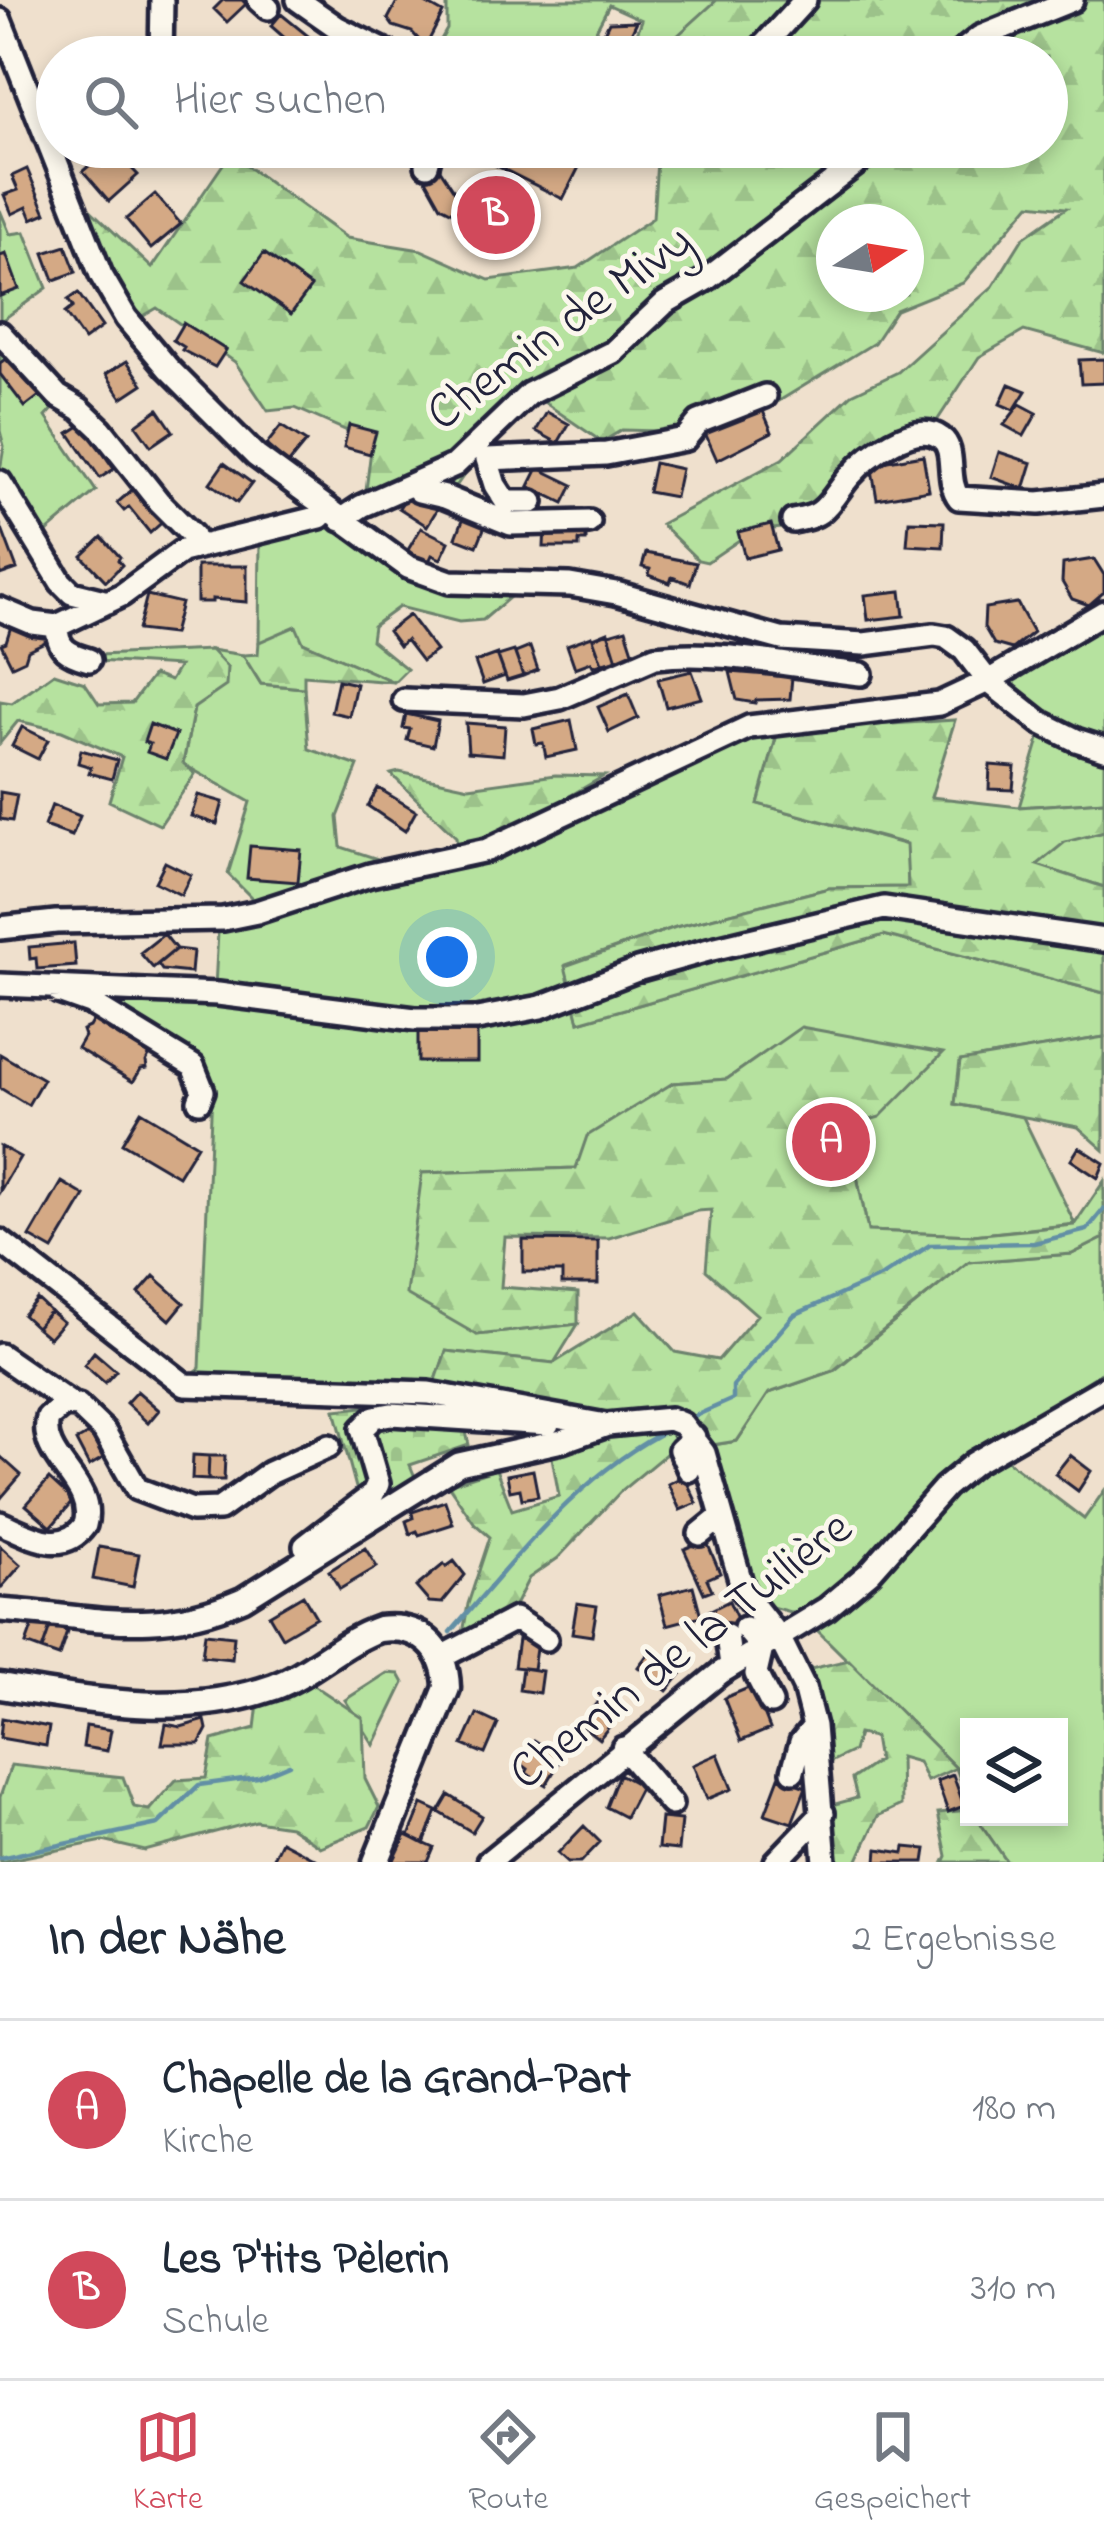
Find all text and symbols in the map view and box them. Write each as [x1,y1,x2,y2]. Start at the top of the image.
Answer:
search box [36,36,1068,168]
icon: search [78,69,144,135]
text: Hier suchen [174,69,386,135]
pin: B [457,170,535,260]
north arrow [816,204,924,312]
street label: Chemin de Mivy [412,206,710,452]
your location [417,927,477,987]
pin: A [792,1097,870,1187]
street label: Chemin de la Tuilière [494,1494,870,1810]
map controls [960,1718,1068,1826]
button: layers [960,1718,1068,1826]
text: In der Nähe [48,1903,285,1978]
text: 2 Ergebnisse [852,1912,1056,1969]
text: Chapelle de la Grand-Part [162,2048,631,2114]
text: A [75,2081,99,2138]
text: 180 m [972,2081,1056,2138]
text: Kirche [162,2114,253,2171]
text: Les P'tits Pèlerin [162,2228,449,2294]
text: B [74,2261,100,2318]
text: 310 m [971,2261,1056,2318]
text: Schule [162,2294,269,2351]
tab: Karte [133,2404,203,2524]
tab: Route [468,2404,548,2524]
tab: Gespeichert [814,2404,971,2524]

